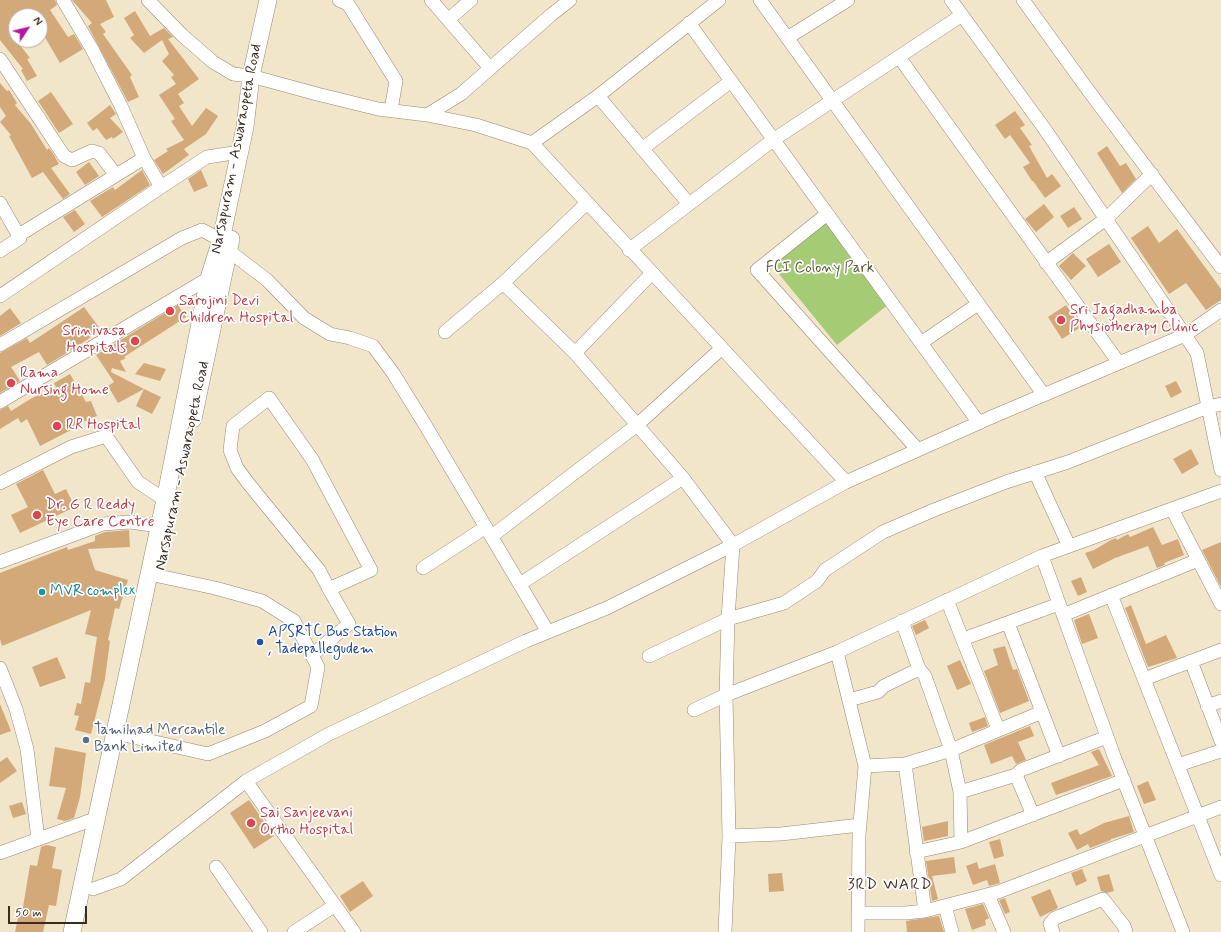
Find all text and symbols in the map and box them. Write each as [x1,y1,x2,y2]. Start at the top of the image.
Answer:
north arrow [8,8,48,48]
text: N [29,15,45,29]
street label: Narsapuram - Aswaraopeta Road [208,42,266,256]
park label: FCI Colony Park [766,260,874,278]
place label: Sarojini Devi Children Hospital [179,293,293,328]
place label: Sri Jagadhamba Physiotherapy Clinic [1070,302,1198,337]
marker: Sarojini Devi Children Hospital [164,305,176,317]
marker: Sri Jagadhamba Physiotherapy Clinic [1055,314,1067,326]
place label: Srinivasa Hospitals [62,323,126,358]
marker: Srinivasa Hospitals [129,335,141,347]
street label: Narsapuram - Aswaraopeta Road [152,360,214,572]
place label: Rama Nursing Home [20,365,109,400]
marker: Rama Nursing Home [5,377,17,389]
place label: RR Hospital [66,417,141,435]
marker: RR Hospital [51,420,63,432]
place label: Dr. G R Reddy Eye Care Centre [46,497,155,532]
marker: Dr. G R Reddy Eye Care Centre [31,509,43,521]
place label: MVR complex [50,583,135,601]
marker: MVR complex [37,587,47,597]
place label: APSRTC Bus Station , Tadepallegudem [268,624,398,659]
marker: APSRTC Bus Station , Tadepallegudem [255,637,265,647]
place label: Tamilnad Mercantile Bank Limited [94,722,225,757]
marker: Tamilnad Mercantile Bank Limited [81,735,91,745]
place label: Sai Sanjeevani Ortho Hospital [260,805,353,840]
marker: Sai Sanjeevani Ortho Hospital [245,817,257,829]
district label: 3RD WARD [848,876,932,896]
scale bar [10,898,89,924]
text: 50 m [15,905,42,921]

